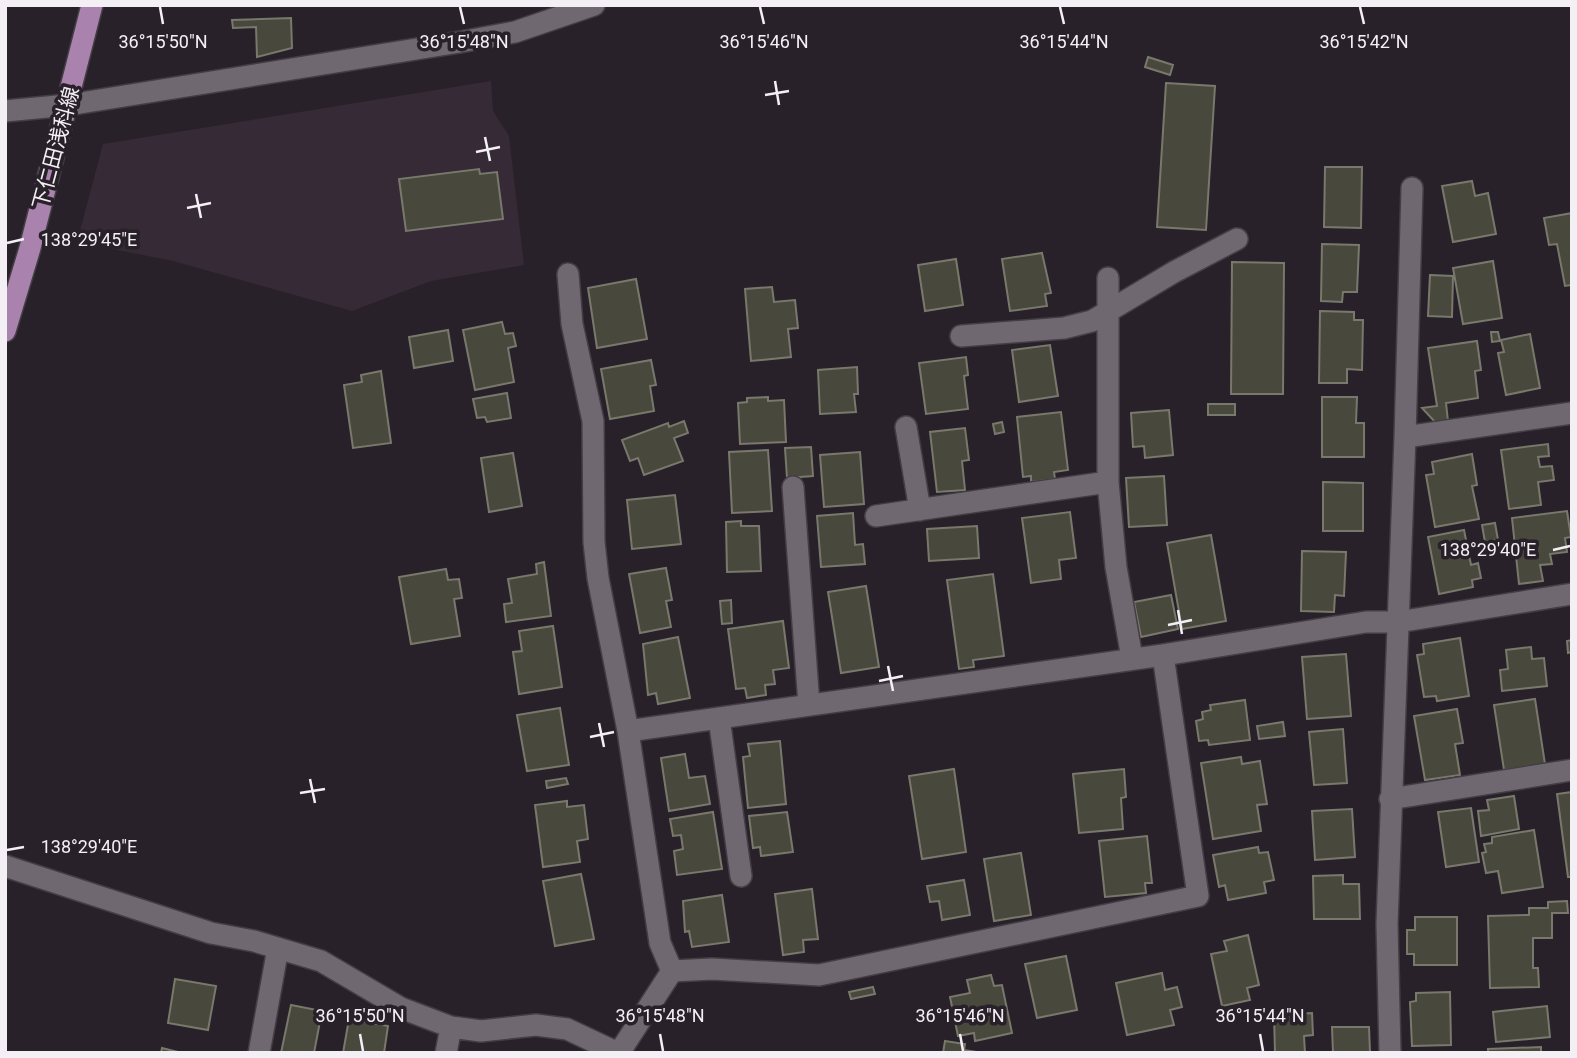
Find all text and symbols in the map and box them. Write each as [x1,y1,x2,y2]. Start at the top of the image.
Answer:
text: 36°15'50"N [118,31,208,52]
text: 36°15'48"N [419,31,509,52]
text: 36°15'46"N [719,31,809,52]
text: 36°15'44"N [1019,31,1109,52]
text: 36°15'42"N [1319,31,1409,52]
street label: 下仁田浅科線 [28,84,84,212]
text: 138°29'45"E [41,229,137,250]
text: 138°29'40"E [1440,539,1536,560]
text: 138°29'40"E [41,836,137,857]
text: 36°15'50"N [315,1005,405,1026]
text: 36°15'48"N [615,1005,705,1026]
text: 36°15'46"N [915,1005,1005,1026]
text: 36°15'44"N [1215,1005,1305,1026]

